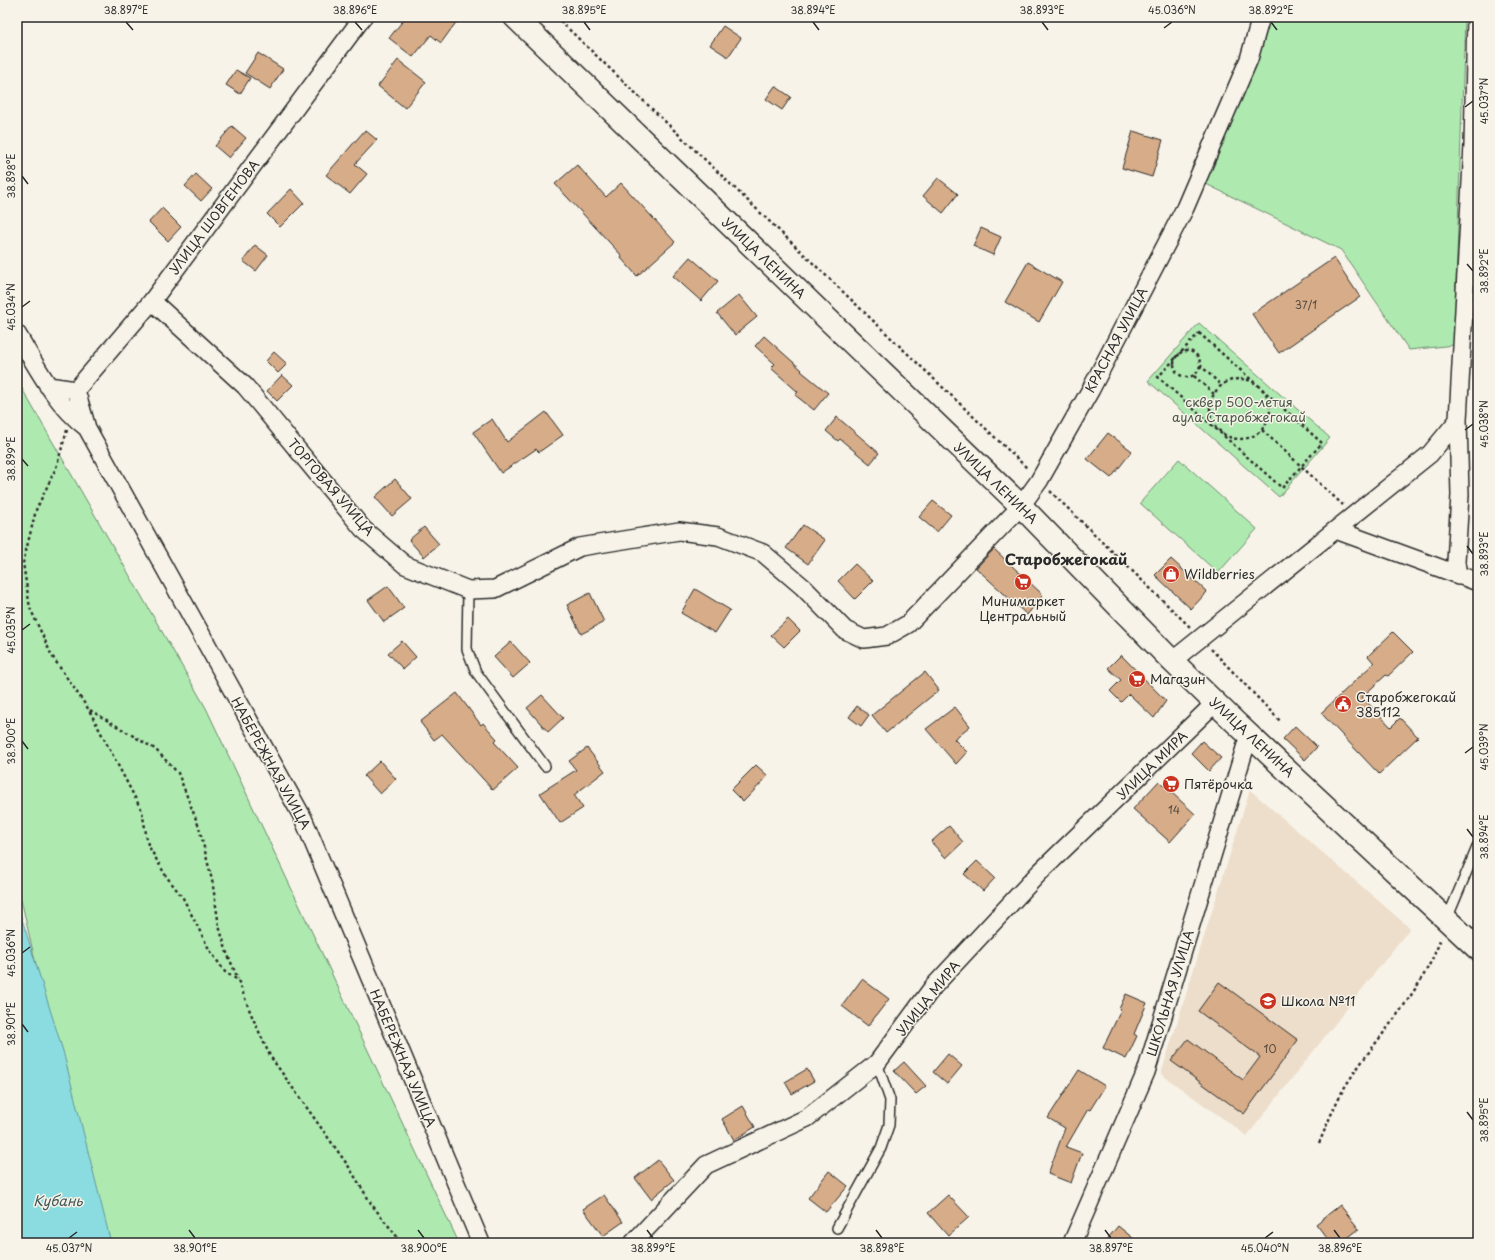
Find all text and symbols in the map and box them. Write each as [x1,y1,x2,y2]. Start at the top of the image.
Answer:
text: 38.897°E [104,2,148,17]
text: 38.896°E [333,2,377,17]
text: 38.895°E [562,2,606,17]
text: 38.894°E [790,2,836,17]
text: 38.893°E [1020,2,1064,17]
text: 45.036°N [1148,2,1196,17]
text: 38.892°E [1248,2,1294,17]
text: 45.037°N [1476,78,1491,124]
text: 38.898°E [3,153,18,199]
street label: УЛИЦА ШОВГЕНОВА [164,155,263,278]
street label: УЛИЦА ЛЕНИНА [718,213,810,303]
text: 38.892°E [1476,248,1491,294]
text: 45.034°N [3,283,18,331]
street label: КРАСНАЯ УЛИЦА [1080,284,1151,396]
house number: 37/1 [1295,296,1317,313]
park label: сквер 500-летия аула Старобжегокай [1172,392,1306,426]
text: 45.038°N [1476,400,1491,448]
street label: ТОРГОВАЯ УЛИЦА [284,434,379,539]
text: 38.899°E [3,436,18,482]
street label: УЛИЦА ЛЕНИНА [950,438,1042,528]
text: 38.893°E [1476,532,1491,576]
district label: Старобжегокай [1005,547,1127,570]
shop icon: Wildberries [1161,564,1181,584]
place label: Wildberries [1184,564,1255,583]
supermarket icon: Минимаркет Центральный [1013,572,1033,592]
place label: Минимаркет Центральный [980,591,1066,625]
text: 45.035°N [3,606,18,654]
supermarket icon: Магазин [1127,669,1147,689]
place label: Магазин [1150,669,1206,688]
place label: Старобжегокай 385112 [1356,687,1456,721]
street label: УЛИЦА ЛЕНИНА [1206,692,1299,781]
street label: НАБЕРЕЖНАЯ УЛИЦА [227,693,316,832]
public building icon: Старобжегокай 385112 [1333,694,1353,714]
text: 38.900°E [3,718,18,764]
text: 45.039°N [1476,723,1491,771]
street label: УЛИЦА МИРА [1112,726,1191,803]
supermarket icon: Пятёрочка [1161,774,1181,794]
place label: Пятёрочка [1184,774,1254,793]
house number: 14 [1168,801,1180,818]
text: 38.894°E [1476,814,1491,860]
street label: ШКОЛЬНАЯ УЛИЦА [1141,927,1198,1058]
text: 45.036°N [3,929,18,977]
street label: УЛИЦА МИРА [891,956,964,1039]
street label: НАБЕРЕЖНАЯ УЛИЦА [366,986,441,1130]
school or university icon: Школа №11 [1258,991,1278,1011]
place label: Школа №11 [1281,991,1355,1010]
text: 38.901°E [3,1002,18,1046]
house number: 10 [1264,1040,1276,1057]
text: 38.895°E [1476,1098,1491,1142]
water label: Кубань [33,1190,84,1211]
text: 45.037°N [46,1240,92,1255]
text: 38.901°E [173,1240,217,1255]
text: 38.900°E [401,1240,447,1255]
text: 38.899°E [630,1240,676,1255]
text: 38.898°E [859,1240,905,1255]
text: 38.897°E [1089,1240,1133,1255]
text: 45.040°N [1241,1240,1290,1255]
text: 38.896°E [1318,1240,1362,1255]

